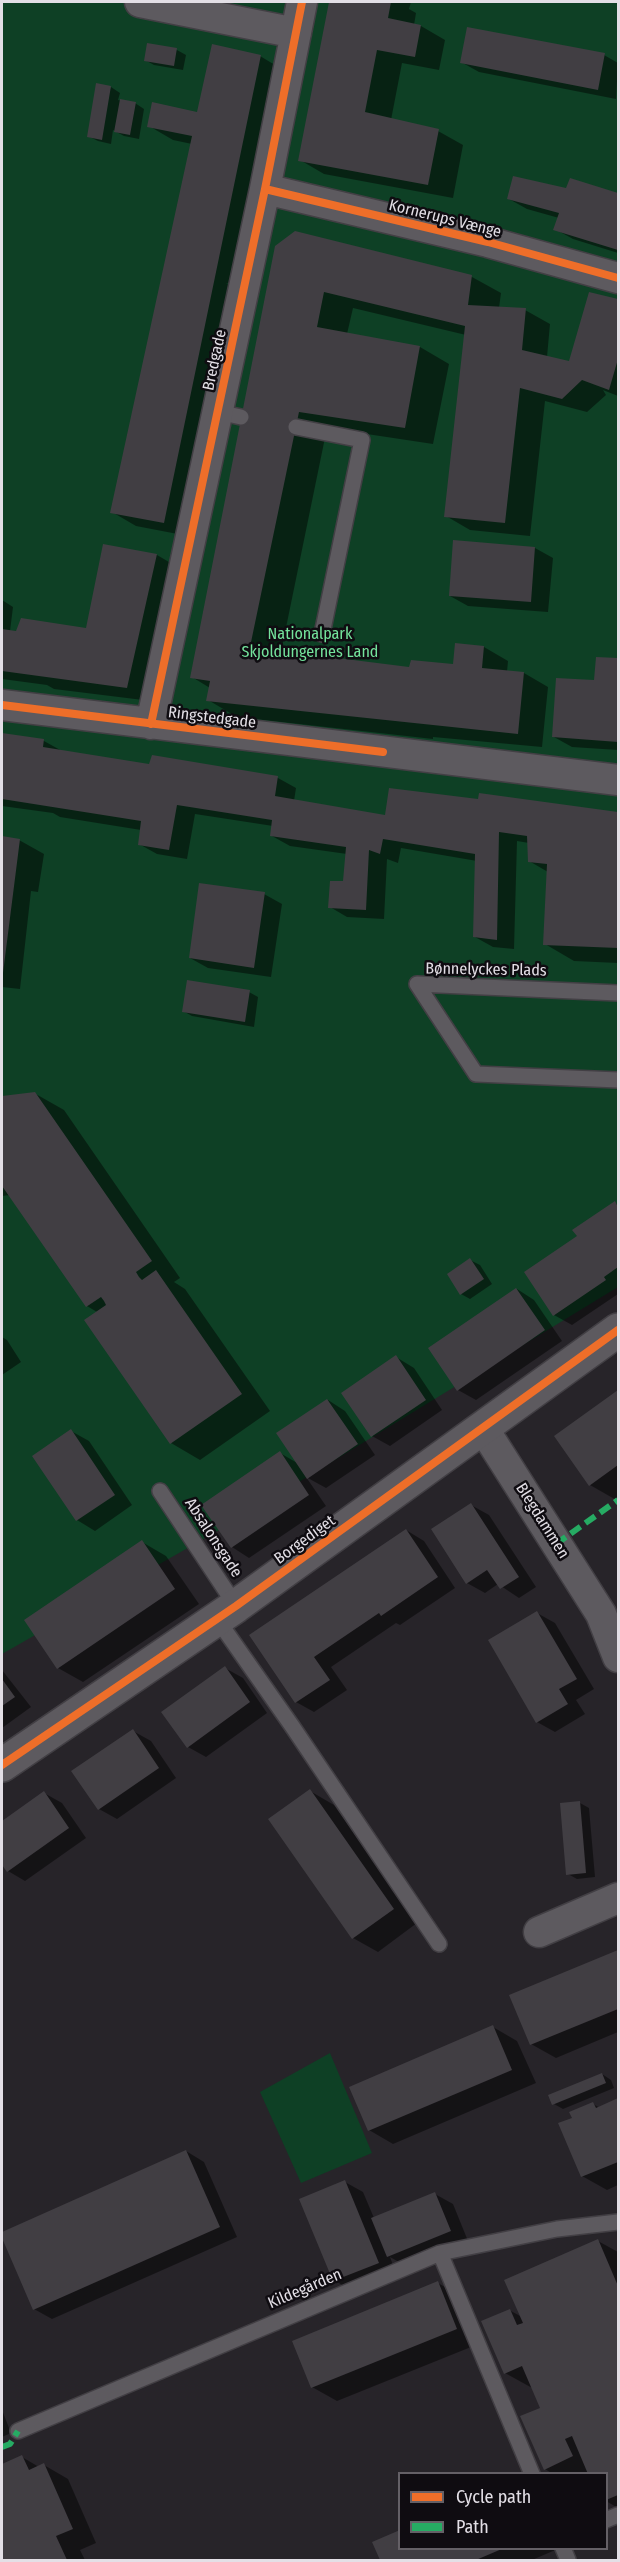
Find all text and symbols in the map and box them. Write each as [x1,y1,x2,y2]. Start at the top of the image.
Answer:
street label: Kornerups Vænge [387,196,503,242]
street label: Bredgade [199,328,231,392]
park label: Nationalpark Skjoldungernes Land [242,625,378,663]
street label: Ringstedgade [167,703,257,733]
street label: Bønnelyckes Plads [425,959,547,981]
street label: Blegdammen [511,1480,573,1562]
street label: Absalonsgade [180,1495,246,1581]
street label: Borgediget [271,1511,339,1569]
street label: Kildegården [265,2265,345,2313]
legend [398,2472,608,2550]
text: Cycle path [456,2486,531,2508]
text: Path [456,2516,489,2538]

